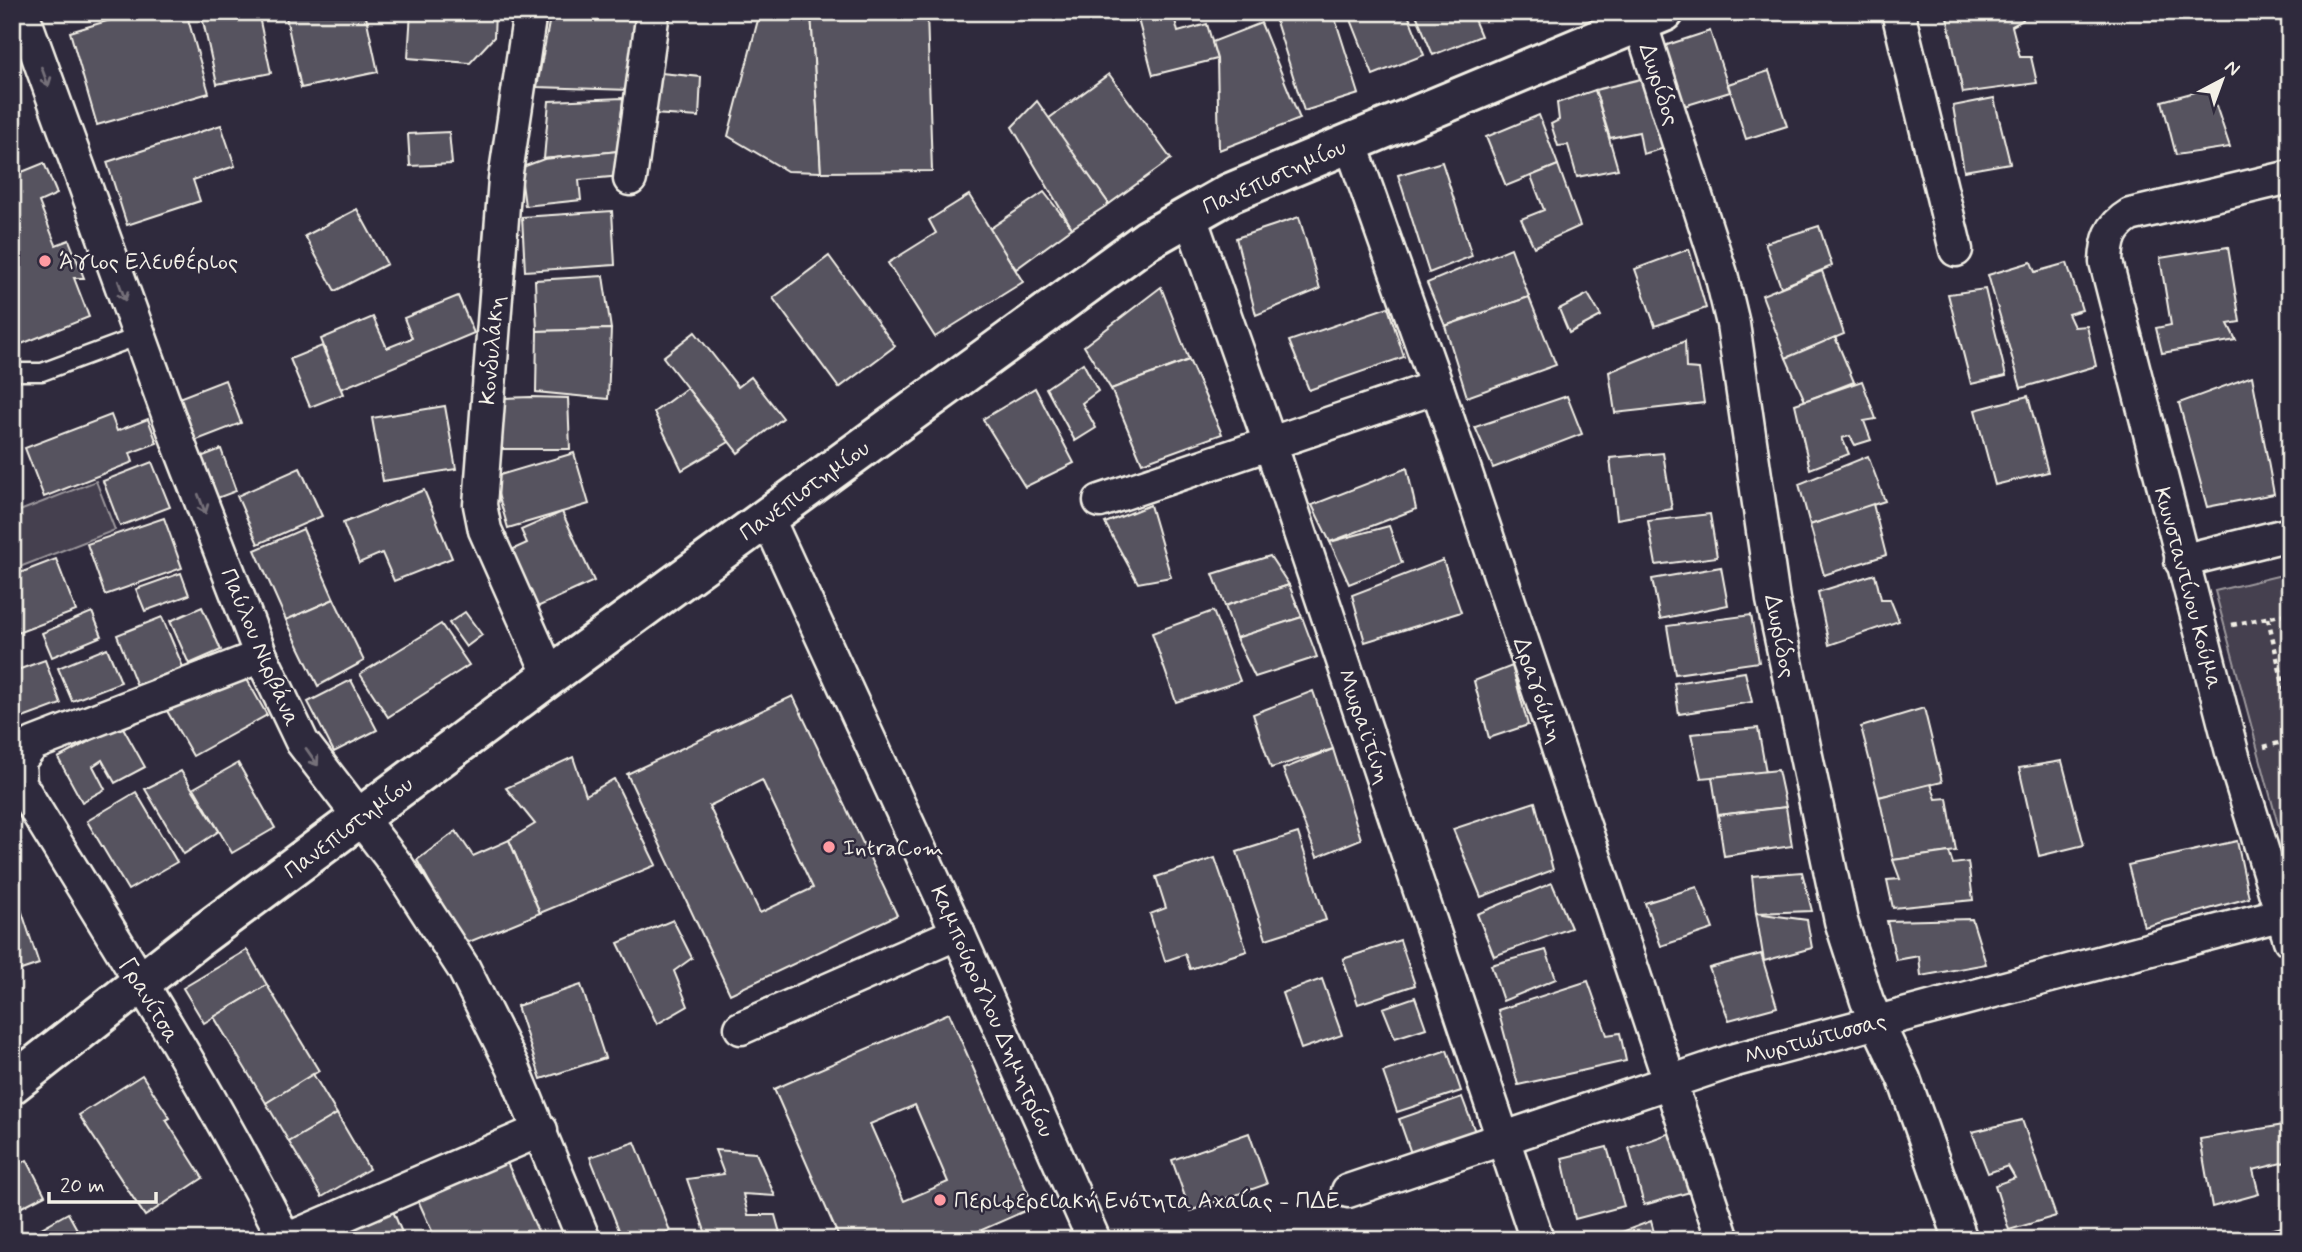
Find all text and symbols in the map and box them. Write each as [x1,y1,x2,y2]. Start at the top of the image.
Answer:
street label: Δωρίδος [1631,40,1685,130]
north arrow [2186,46,2256,116]
text: N [2219,55,2245,82]
one-way arrow [40,65,52,87]
street label: Πανεπιστημίου [1198,133,1351,223]
place label: Άγιος Ελευθέριος [59,246,238,278]
marker: Άγιος Ελευθέριος [37,253,53,269]
one-way arrow [117,279,130,301]
street label: Κονδυλάκη [473,294,513,406]
street label: Πανεπιστημίου [734,434,876,549]
street label: Κωνσταντίνου Κούμα [2146,484,2229,693]
one-way arrow [196,492,209,514]
street label: Παύλου Νιρβάνα [212,564,306,732]
street label: Δωρίδος [1756,592,1802,681]
street label: Δραγούμη [1505,634,1569,748]
street label: Μωραϊτίνη [1329,665,1397,788]
one-way arrow [305,747,319,766]
street label: Πανεπιστημίου [279,770,420,887]
place label: IntraCom [843,834,944,864]
marker: IntraCom [821,839,837,855]
street label: Καμπούρογλου Δημητρίου [922,881,1060,1143]
street label: Γρανίτσα [111,953,186,1049]
street label: Μυρτιώτισσας [1741,1007,1890,1073]
scale bar [49,1161,156,1205]
text: 20 m [60,1172,105,1200]
place label: Περιφερειακή Ενότητα Αχαίας - ΠΔΕ [954,1187,1340,1217]
marker: Περιφερειακή Ενότητα Αχαίας - ΠΔΕ [932,1192,948,1208]

